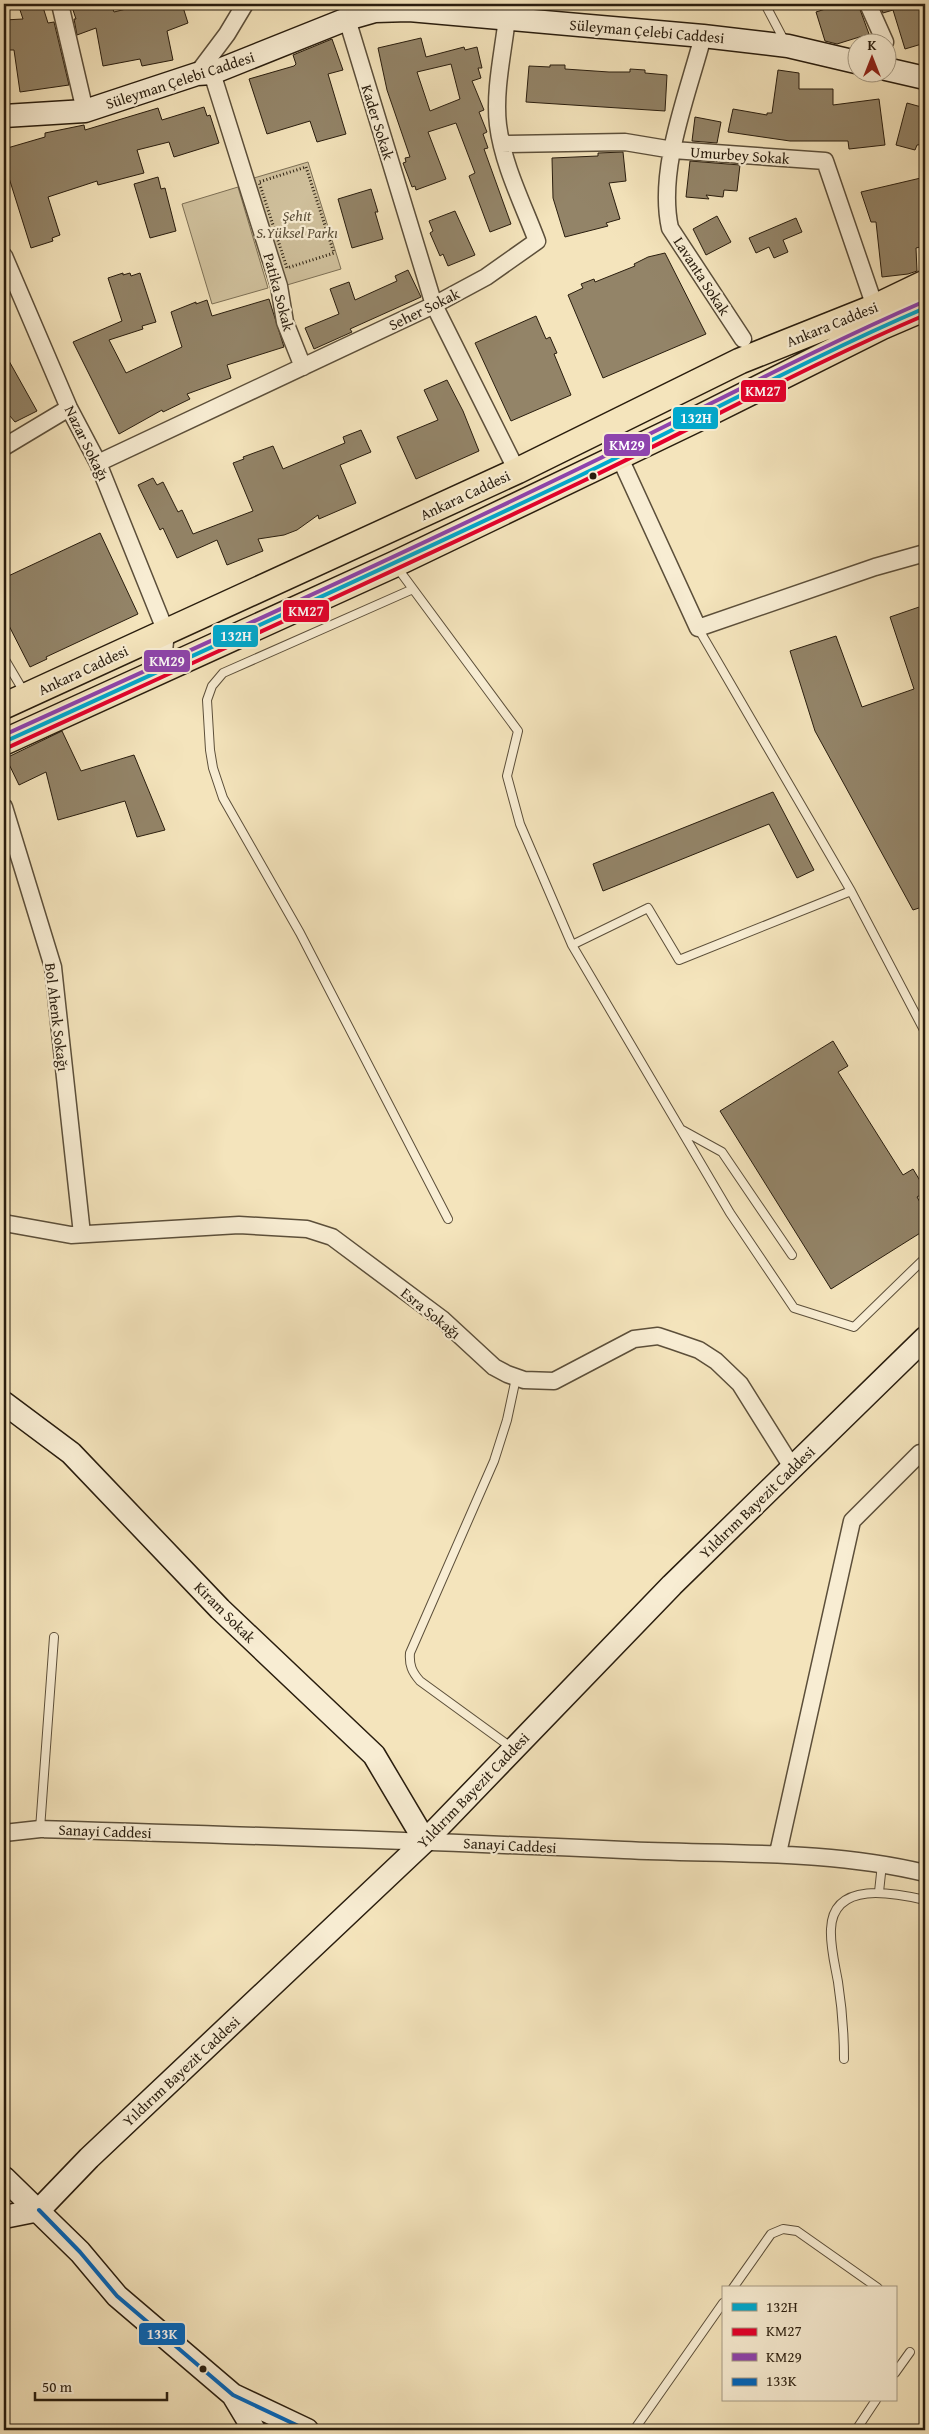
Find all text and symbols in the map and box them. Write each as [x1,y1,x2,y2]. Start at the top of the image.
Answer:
street label: Süleyman Çelebi Caddesi [569,14,725,48]
north arrow [846,32,896,82]
text: K [868,35,877,55]
street label: Süleyman Çelebi Caddesi [103,46,257,114]
street label: Kader Sokak [357,82,400,163]
street label: Umurbey Sokak [690,141,791,169]
park label: Şehit S.Yüksel Parkı [256,205,338,243]
street label: Lavanta Sokak [669,233,735,320]
street label: Patika Sokak [259,251,300,334]
street label: Seher Sokak [385,283,463,335]
street label: Ankara Caddesi [783,296,881,352]
line badge: KM27 [740,379,787,403]
text: KM27 [745,381,781,401]
street label: Nazar Sokağı [60,402,114,484]
line badge: 132H [672,406,719,430]
text: 132H [680,408,712,428]
line badge: KM29 [603,433,651,457]
text: KM29 [609,435,645,455]
street label: Ankara Caddesi [417,465,513,525]
unlabelled marker [588,471,598,481]
line badge: KM27 [282,599,330,623]
text: KM27 [288,601,324,621]
line badge: 132H [212,624,259,648]
text: 132H [220,626,252,646]
street label: Ankara Caddesi [35,640,131,700]
line badge: KM29 [143,649,191,673]
text: KM29 [149,651,185,671]
street label: Bol Ahenk Sokağı [40,962,74,1072]
street label: Esra Sokağı [397,1282,465,1344]
street label: Yıldırım Bayezit Caddesi [695,1441,819,1563]
street label: Kiram Sokak [190,1577,261,1648]
street label: Yıldırım Bayezit Caddesi [412,1728,534,1852]
street label: Sanayi Caddesi [58,1819,152,1843]
street label: Sanayi Caddesi [463,1832,557,1858]
street label: Yıldırım Bayezit Caddesi [118,2011,244,2131]
legend [722,2286,896,2402]
text: 132H [766,2296,798,2317]
text: KM27 [766,2320,802,2341]
line badge: 133K [138,2322,186,2346]
text: 133K [147,2324,177,2344]
text: KM29 [766,2346,802,2367]
unlabelled marker [198,2364,208,2374]
scale bar [35,2369,168,2401]
text: 133K [766,2370,797,2391]
text: 50 m [42,2376,73,2397]

